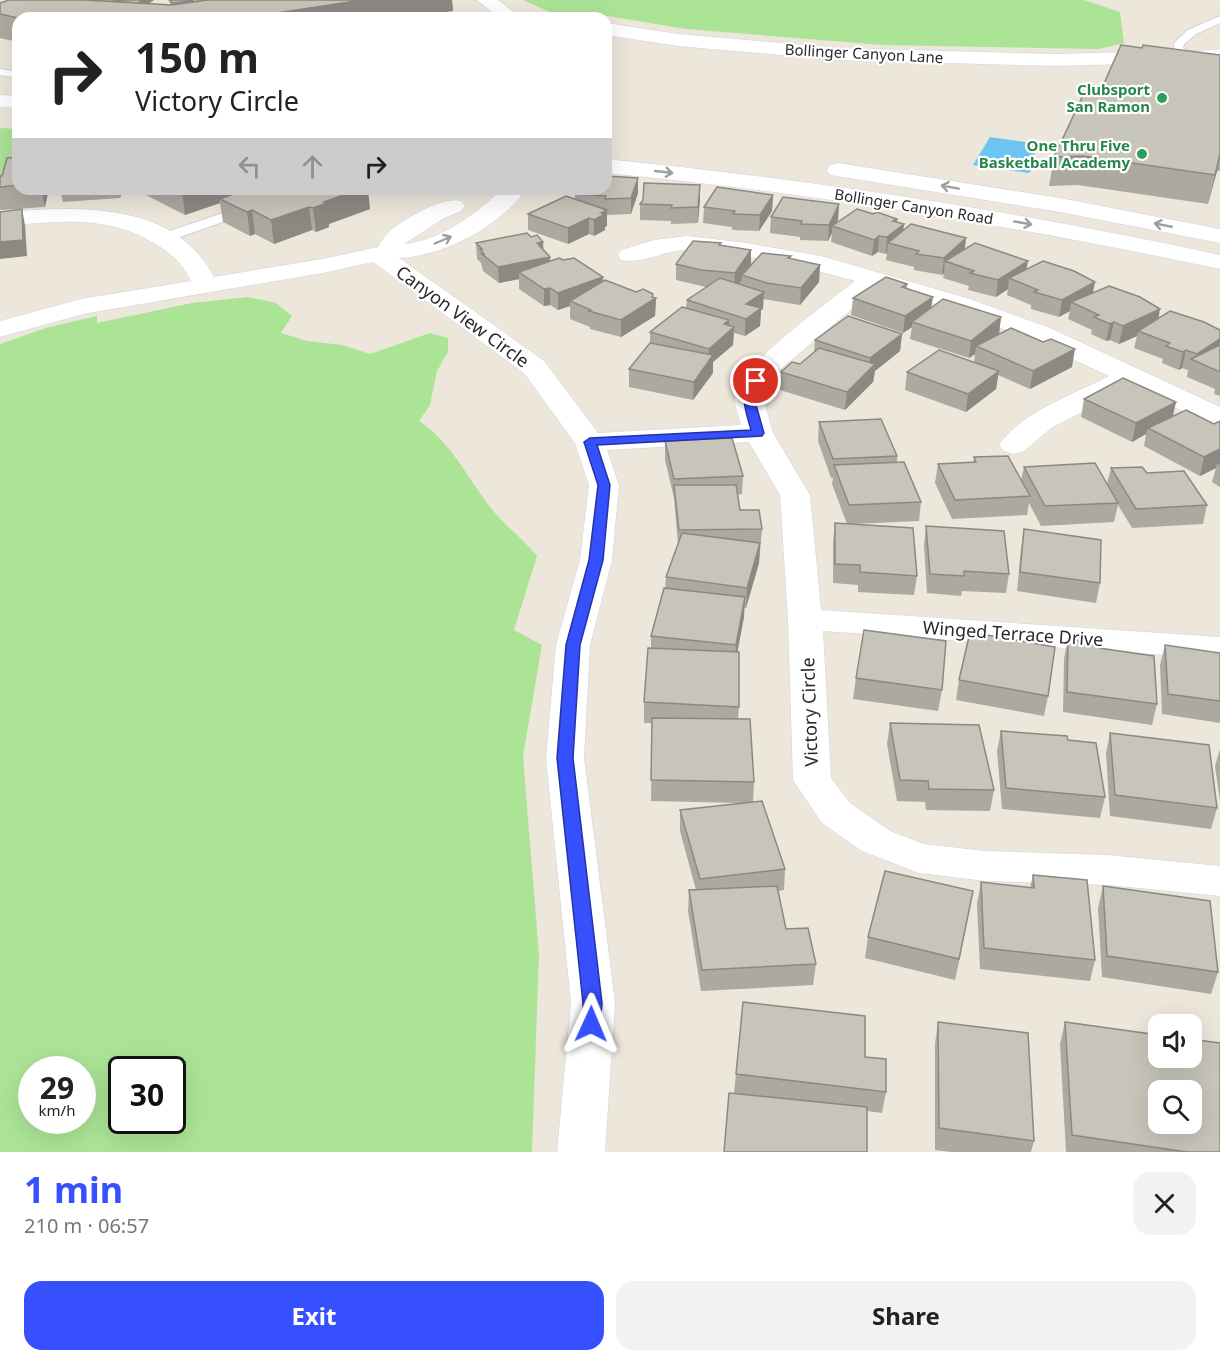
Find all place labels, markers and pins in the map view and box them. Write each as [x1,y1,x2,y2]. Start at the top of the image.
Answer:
place label: Clubsport San Ramon [1067,79,1150,116]
marker: Clubsport San Ramon [1155,91,1169,105]
place label: One Thru Five Basketball Academy [979,135,1130,172]
marker: One Thru Five Basketball Academy [1135,147,1149,161]
pin [730,355,781,406]

